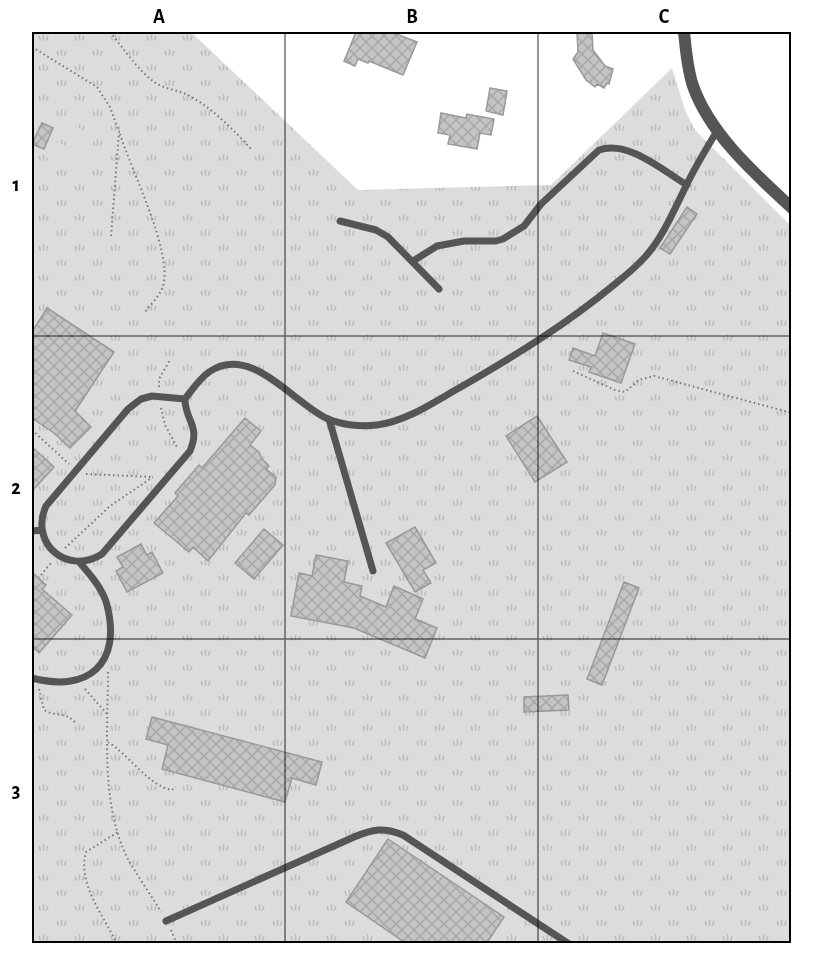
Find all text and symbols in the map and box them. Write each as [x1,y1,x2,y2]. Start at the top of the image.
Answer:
text: A [153,7,165,27]
text: B [406,7,418,27]
text: C [659,7,670,27]
text: 1 [12,175,20,195]
text: 2 [11,478,21,498]
text: 3 [12,781,20,801]

